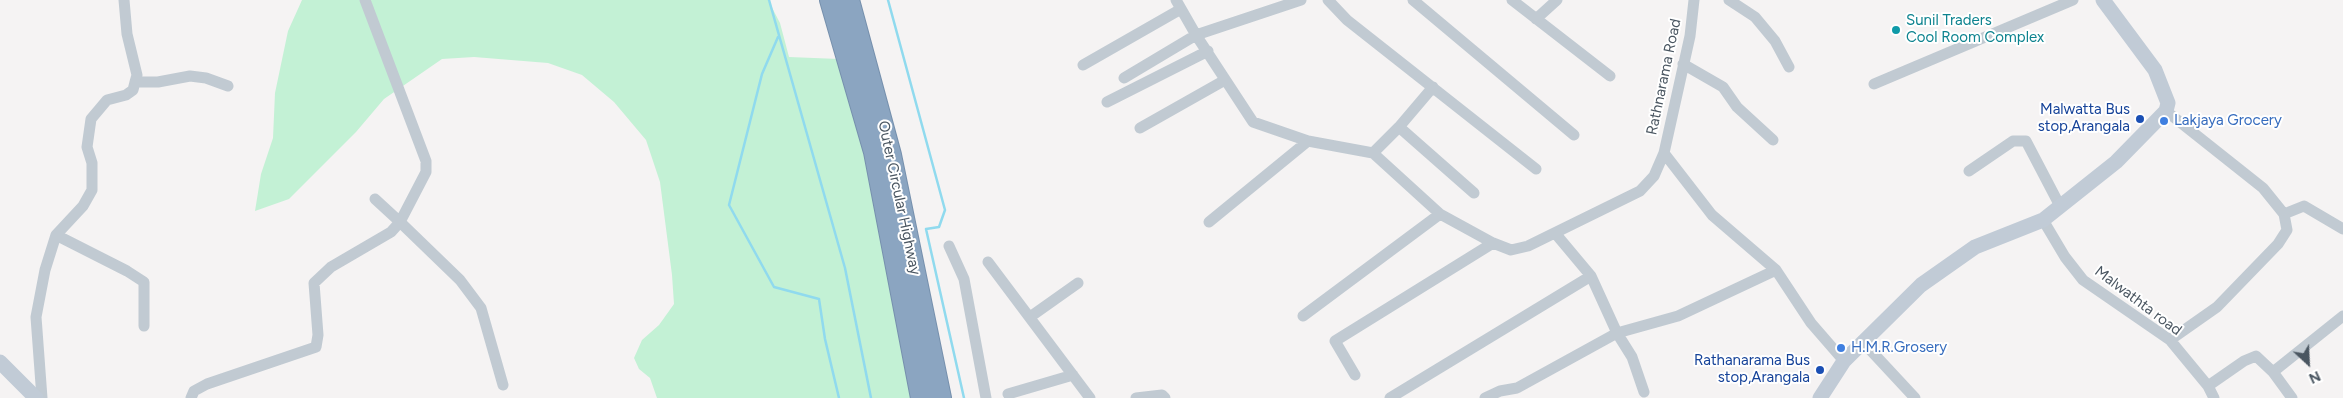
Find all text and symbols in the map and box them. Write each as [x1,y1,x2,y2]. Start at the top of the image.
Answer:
place label: Sunil Traders Cool Room Complex [1906,12,2044,47]
street label: Rathnarama Road [1643,17,1685,137]
marker: Sunil Traders Cool Room Complex [1890,24,1902,36]
place label: Malwatta Bus stop,Arangala [2038,101,2130,136]
place label: Lakjaya Grocery [2174,112,2282,130]
marker: Malwatta Bus stop,Arangala [2134,113,2146,125]
marker: Lakjaya Grocery [2158,115,2170,127]
street label: Outer Circular Highway [874,119,924,277]
street label: Malwathta road [2091,262,2185,340]
north arrow [2283,338,2333,388]
place label: H.M.R.Grosery [1851,339,1947,357]
marker: H.M.R.Grosery [1835,342,1847,354]
place label: Rathanarama Bus stop,Arangala [1694,352,1810,387]
marker: Rathanarama Bus stop,Arangala [1814,364,1826,376]
text: N [2306,367,2323,387]

